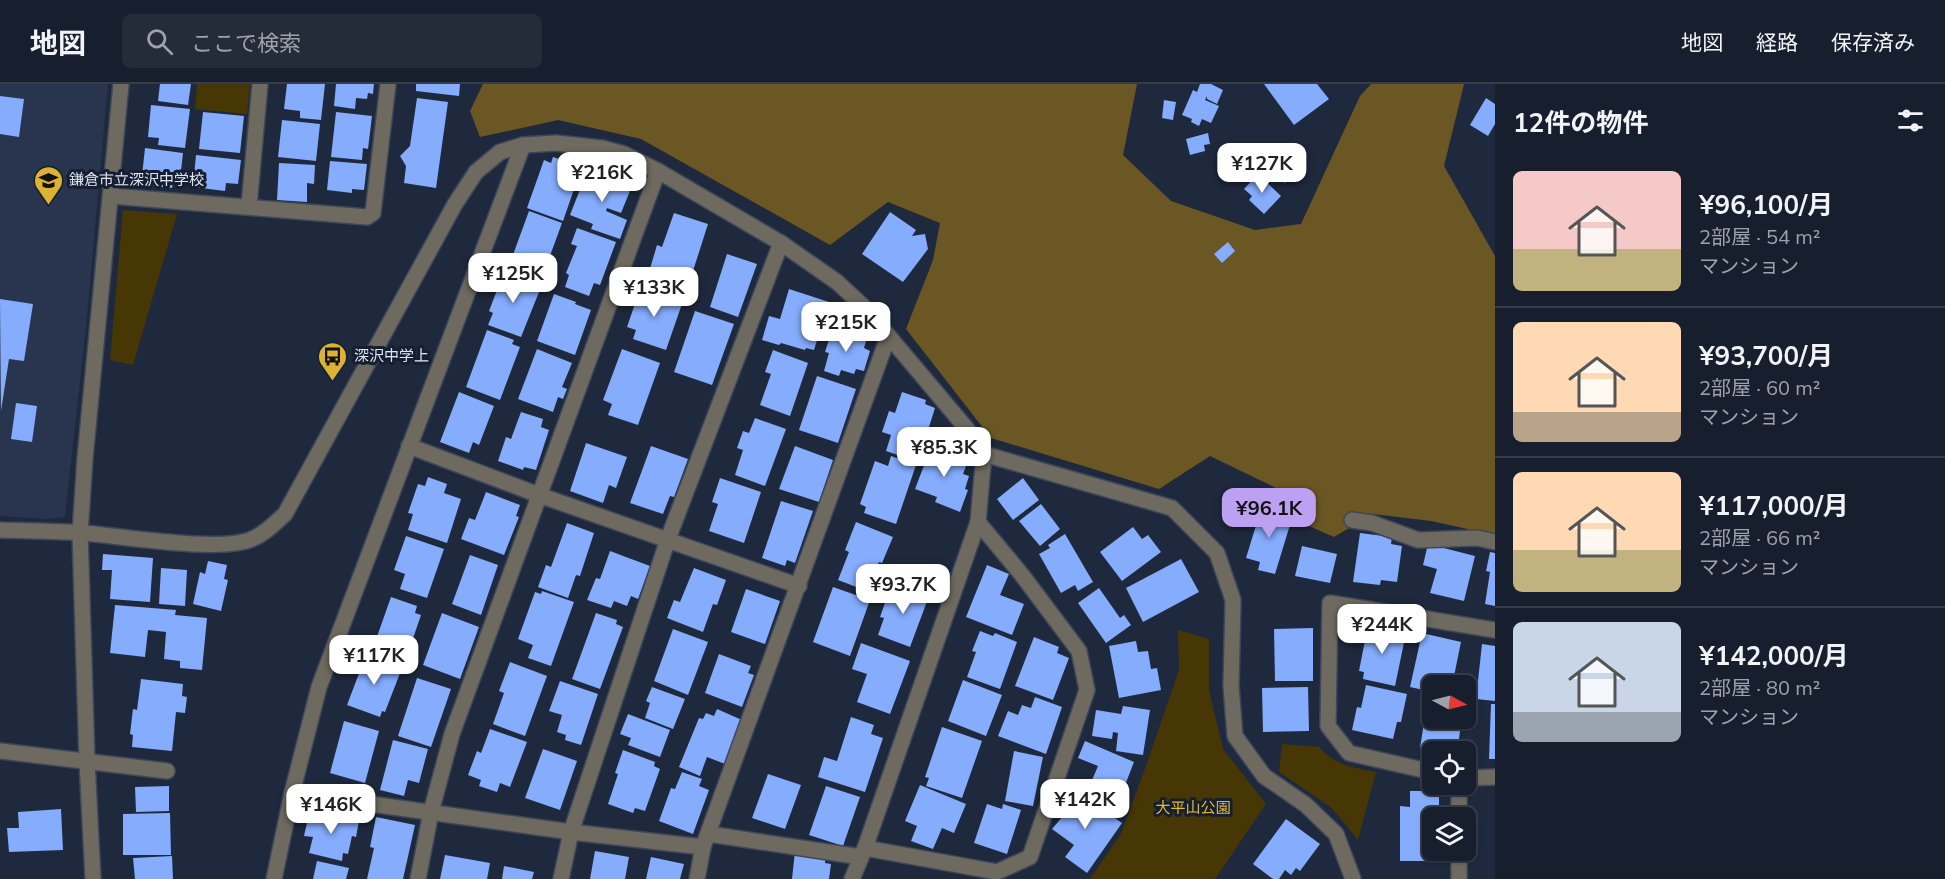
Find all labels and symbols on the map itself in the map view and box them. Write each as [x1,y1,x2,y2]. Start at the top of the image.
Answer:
pin: ¥127K [1220,143,1304,194]
pin: ¥216K [560,152,644,203]
school or university icon: 鎌倉市立深沢中学校 [32,164,64,206]
place label: 鎌倉市立深沢中学校 [69,170,204,189]
pin: ¥125K [471,253,555,304]
pin: ¥133K [612,267,696,318]
pin: ¥215K [804,302,888,353]
bus stop icon: 深沢中学上 [317,340,349,382]
place label: 深沢中学上 [354,346,429,365]
pin: ¥85.3K [895,427,993,478]
pin: ¥96.1K [1220,488,1318,539]
pin: ¥93.7K [854,564,952,615]
pin: ¥244K [1340,604,1424,655]
pin: ¥117K [332,635,416,686]
north arrow [1422,675,1476,729]
pin: ¥142K [1043,779,1127,830]
pin: ¥146K [289,784,373,835]
park label: 大平山公園 [1155,798,1231,817]

